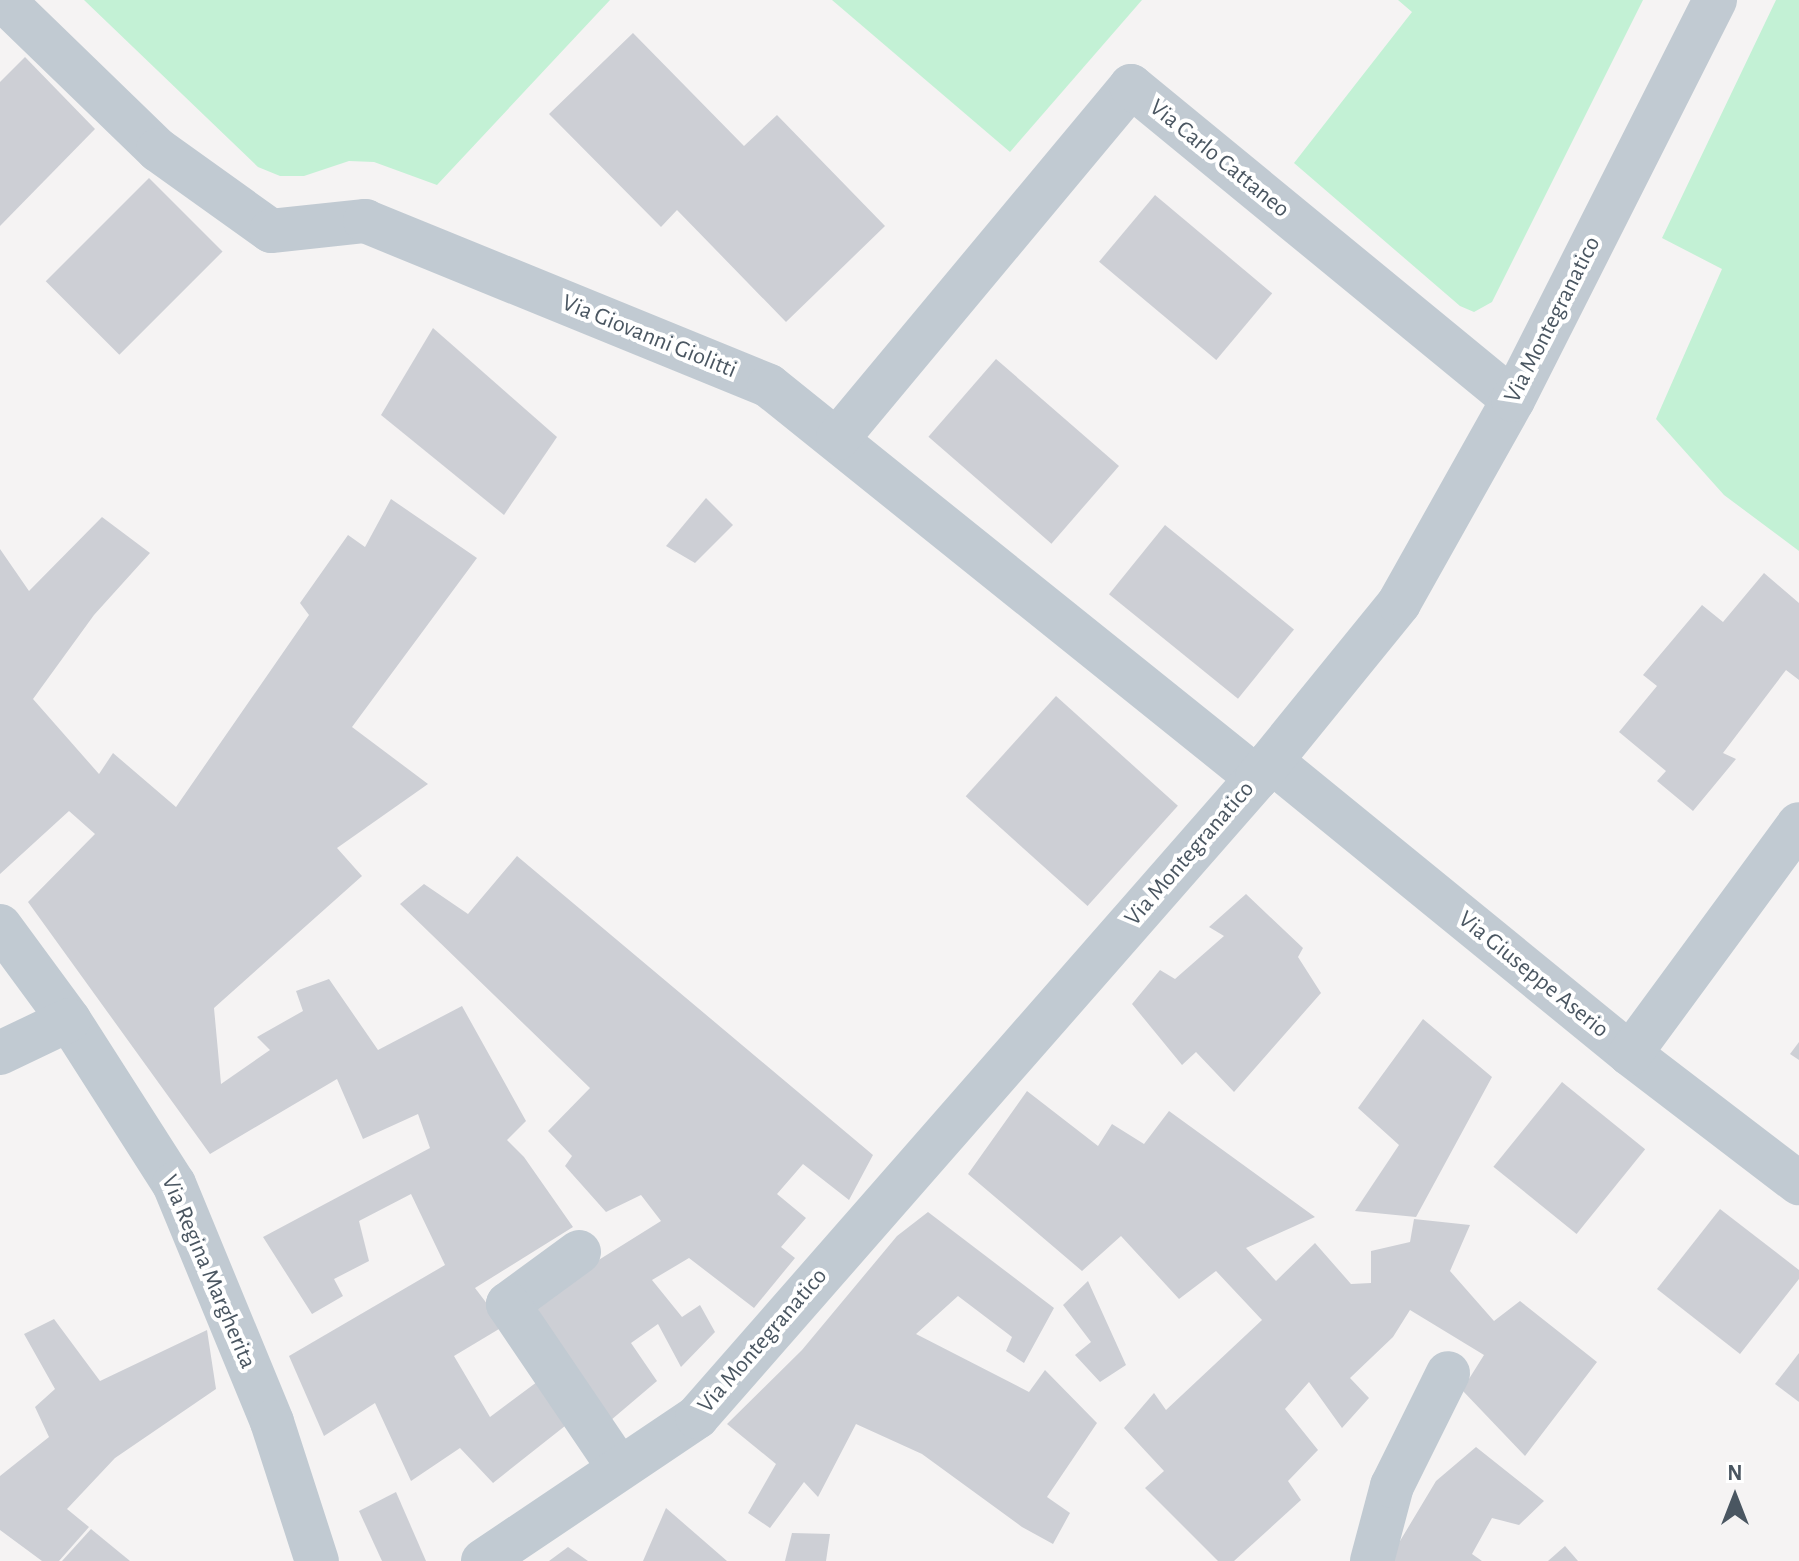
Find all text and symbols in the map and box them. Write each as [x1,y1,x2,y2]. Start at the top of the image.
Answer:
street label: Via Carlo Cattaneo [1143,94,1295,224]
street label: Via Montegranatico [1499,232,1607,408]
street label: Via Giovanni Giolitti [557,289,741,385]
street label: Via Montegranatico [1119,776,1261,932]
street label: Via Giuseppe Aserio [1452,905,1614,1045]
street label: Via Regina Margherita [154,1171,262,1373]
street label: Via Montegranatico [692,1263,834,1419]
north arrow [1695,1457,1775,1537]
text: N [1727,1462,1743,1484]

